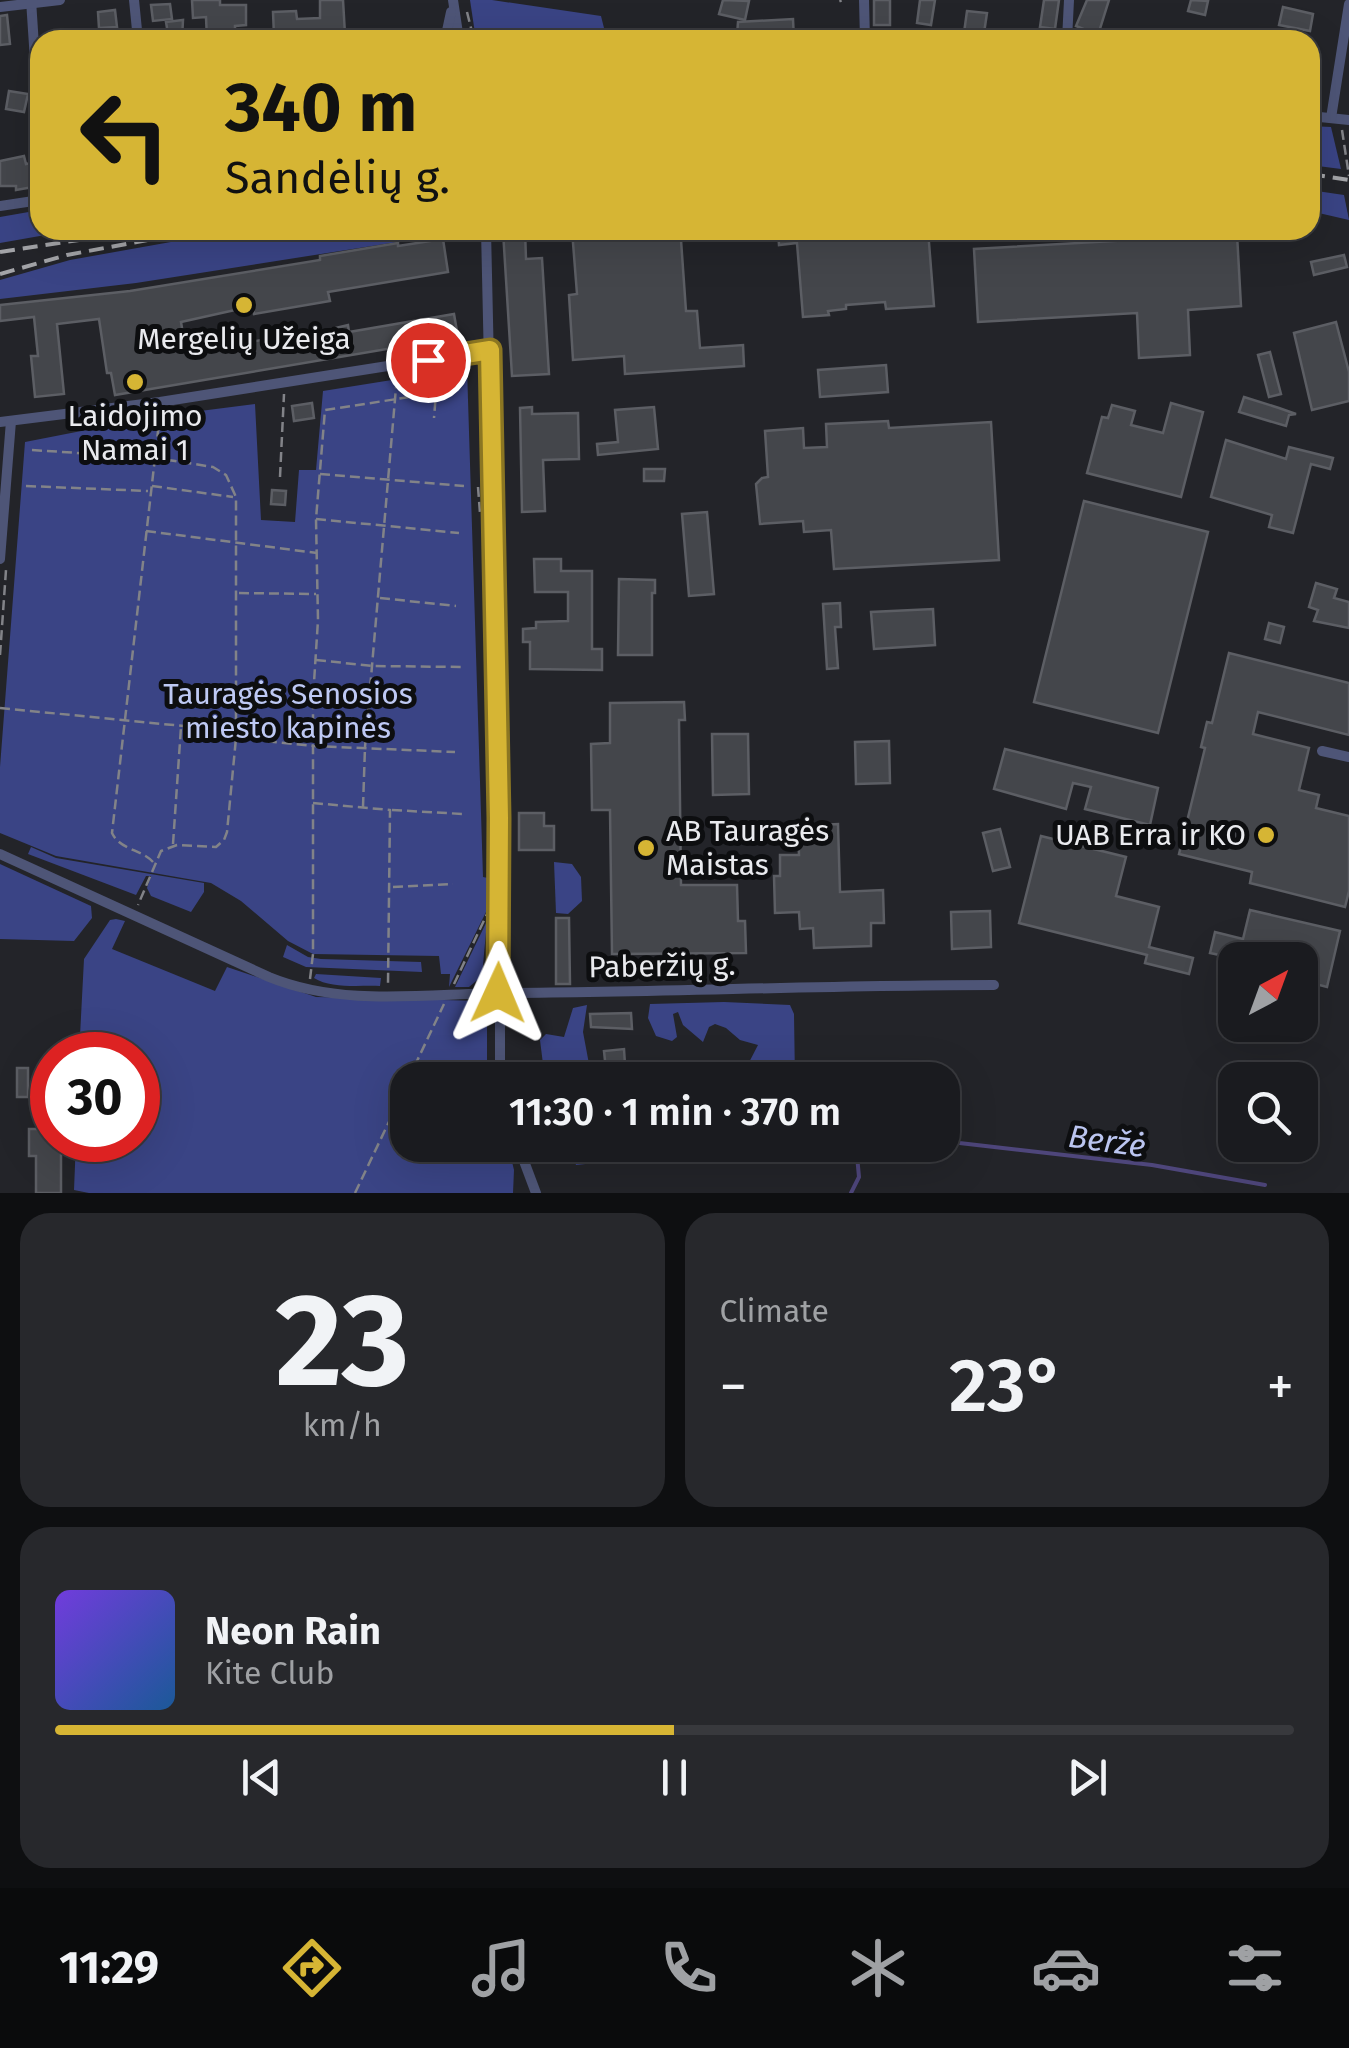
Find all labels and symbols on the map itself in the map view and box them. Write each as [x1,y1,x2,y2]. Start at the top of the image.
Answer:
marker: Mergelių Užeiga [233,294,255,316]
pin [386,318,471,403]
place label: Mergelių Užeiga [137,321,351,357]
marker: Laidojimo Namai 1 [124,371,146,393]
place label: Laidojimo Namai 1 [68,398,202,468]
park label: Tauragės Senosios miesto kapinės [163,676,413,746]
place label: AB Tauragės Maistas [666,813,829,883]
place label: UAB Erra ir KO [1055,817,1246,853]
marker: UAB Erra ir KO [1255,824,1277,846]
marker: AB Tauragės Maistas [635,837,657,859]
position arrow [446,941,550,1045]
north arrow [1218,942,1318,1042]
street label: Paberžių g. [588,947,736,985]
speed limit sign: 30 [30,1032,160,1162]
water label: Beržė [1066,1117,1148,1165]

